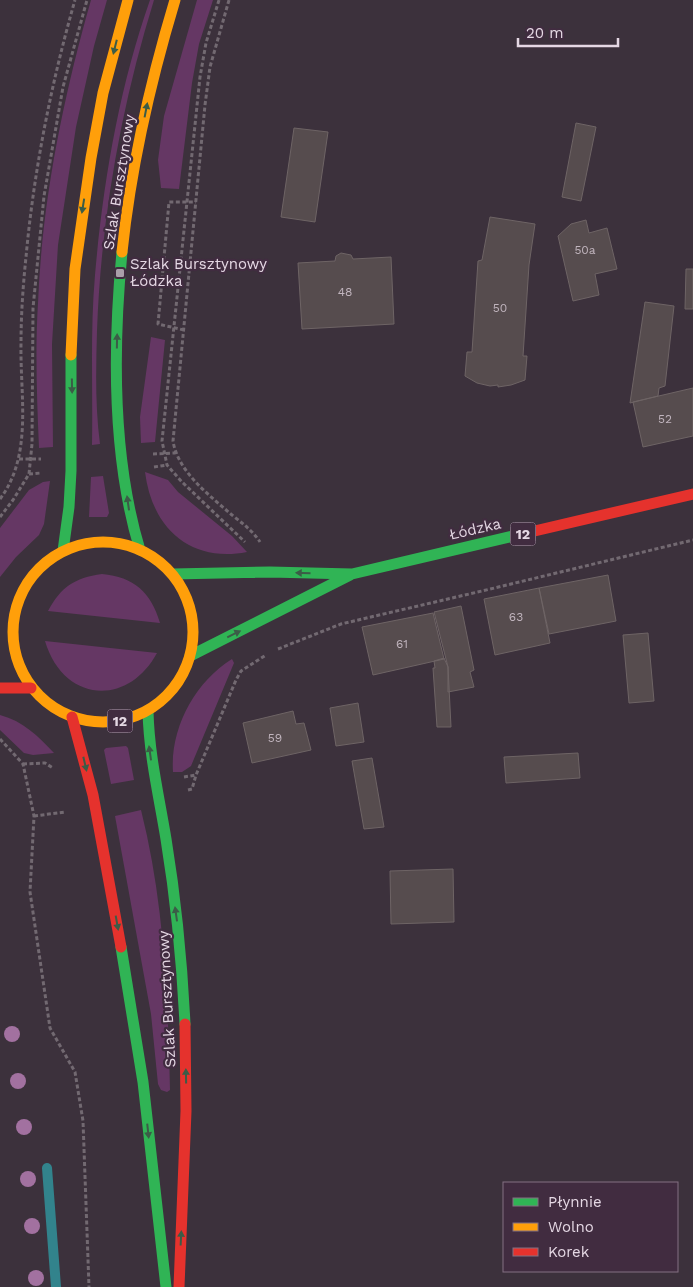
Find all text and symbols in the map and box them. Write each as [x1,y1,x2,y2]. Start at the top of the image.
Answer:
scale bar [518,15,618,47]
text: 20 m [526,24,564,42]
one-way arrow [111,39,119,54]
one-way arrow [142,102,150,118]
street label: Szlak Bursztynowy [99,113,139,251]
one-way arrow [79,199,87,215]
house number: 50a [574,243,596,257]
place label: Szlak Bursztynowy Łódzka [130,255,267,290]
marker: Szlak Bursztynowy Łódzka [114,267,126,279]
house number: 48 [338,285,352,299]
house number: 50 [493,301,507,315]
one-way arrow [113,333,121,349]
one-way arrow [68,378,76,394]
house number: 52 [658,412,672,426]
one-way arrow [124,494,132,510]
street label: Łódzka [447,514,503,544]
road number: 12 [510,522,536,546]
one-way arrow [295,569,311,577]
house number: 63 [509,610,523,624]
one-way arrow [227,630,241,638]
house number: 61 [396,637,408,651]
road number: 12 [108,709,132,732]
house number: 59 [268,731,282,745]
one-way arrow [146,745,154,761]
one-way arrow [81,757,89,772]
one-way arrow [172,906,180,922]
one-way arrow [113,916,121,931]
street label: Szlak Bursztynowy [154,930,180,1068]
one-way arrow [182,1068,190,1084]
one-way arrow [144,1123,152,1139]
legend [503,1182,678,1272]
text: Płynnie [548,1193,602,1211]
text: Wolno [548,1218,594,1236]
one-way arrow [178,1230,186,1246]
text: Korek [548,1243,590,1261]

